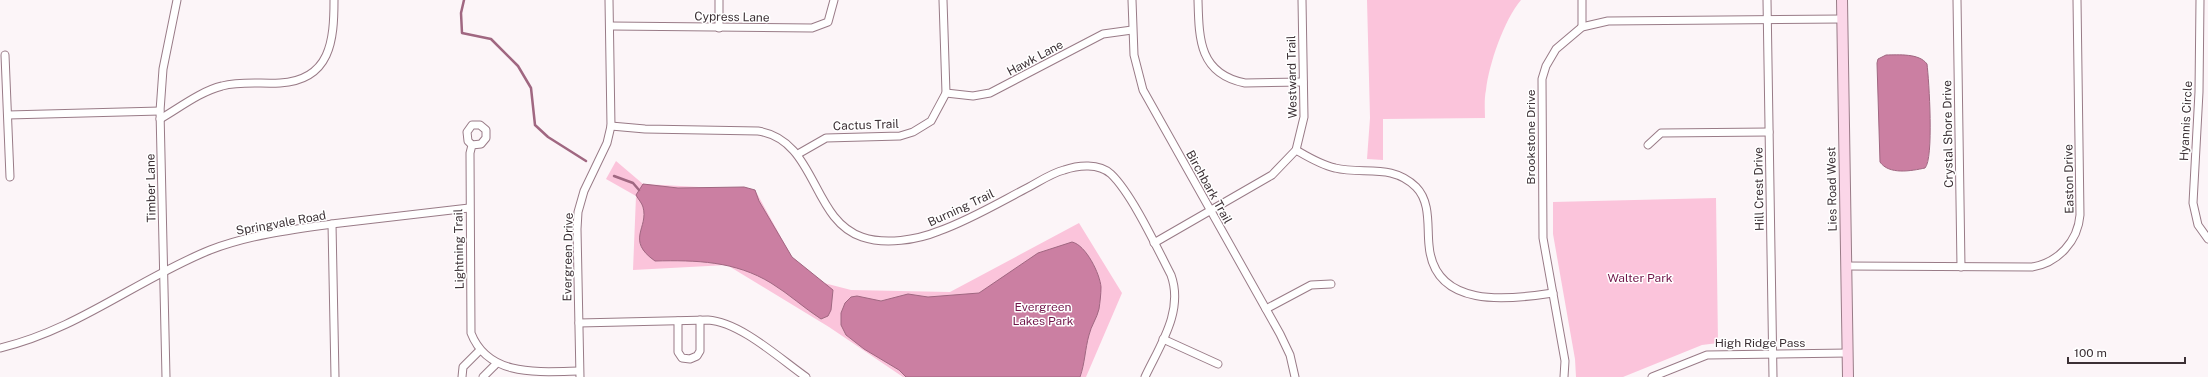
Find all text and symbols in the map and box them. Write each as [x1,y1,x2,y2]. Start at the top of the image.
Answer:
street label: Cypress Lane [694,9,770,25]
street label: Westward Trail [1284,35,1300,119]
street label: Hawk Lane [1004,37,1066,79]
street label: Crystal Shore Drive [1940,80,1956,188]
street label: Hyannis Circle [2177,80,2195,161]
street label: Brookstone Drive [1524,89,1538,185]
street label: Cactus Trail [833,117,900,133]
street label: Easton Drive [2061,144,2077,214]
street label: Lies Road West [1824,146,1840,232]
street label: Hill Crest Drive [1751,147,1767,231]
street label: Birchbark Trail [1183,148,1235,226]
street label: Timber Lane [143,153,159,223]
street label: Burning Trail [926,186,997,229]
street label: Springvale Road [235,208,327,238]
street label: Lightning Trail [451,208,467,289]
street label: Evergreen Drive [560,212,576,301]
park label: Walter Park [1607,271,1673,285]
park label: Evergreen Lakes Park [1012,300,1074,328]
street label: High Ridge Pass [1715,336,1805,350]
scale bar [2068,339,2185,365]
text: 100 m [2074,346,2107,360]

